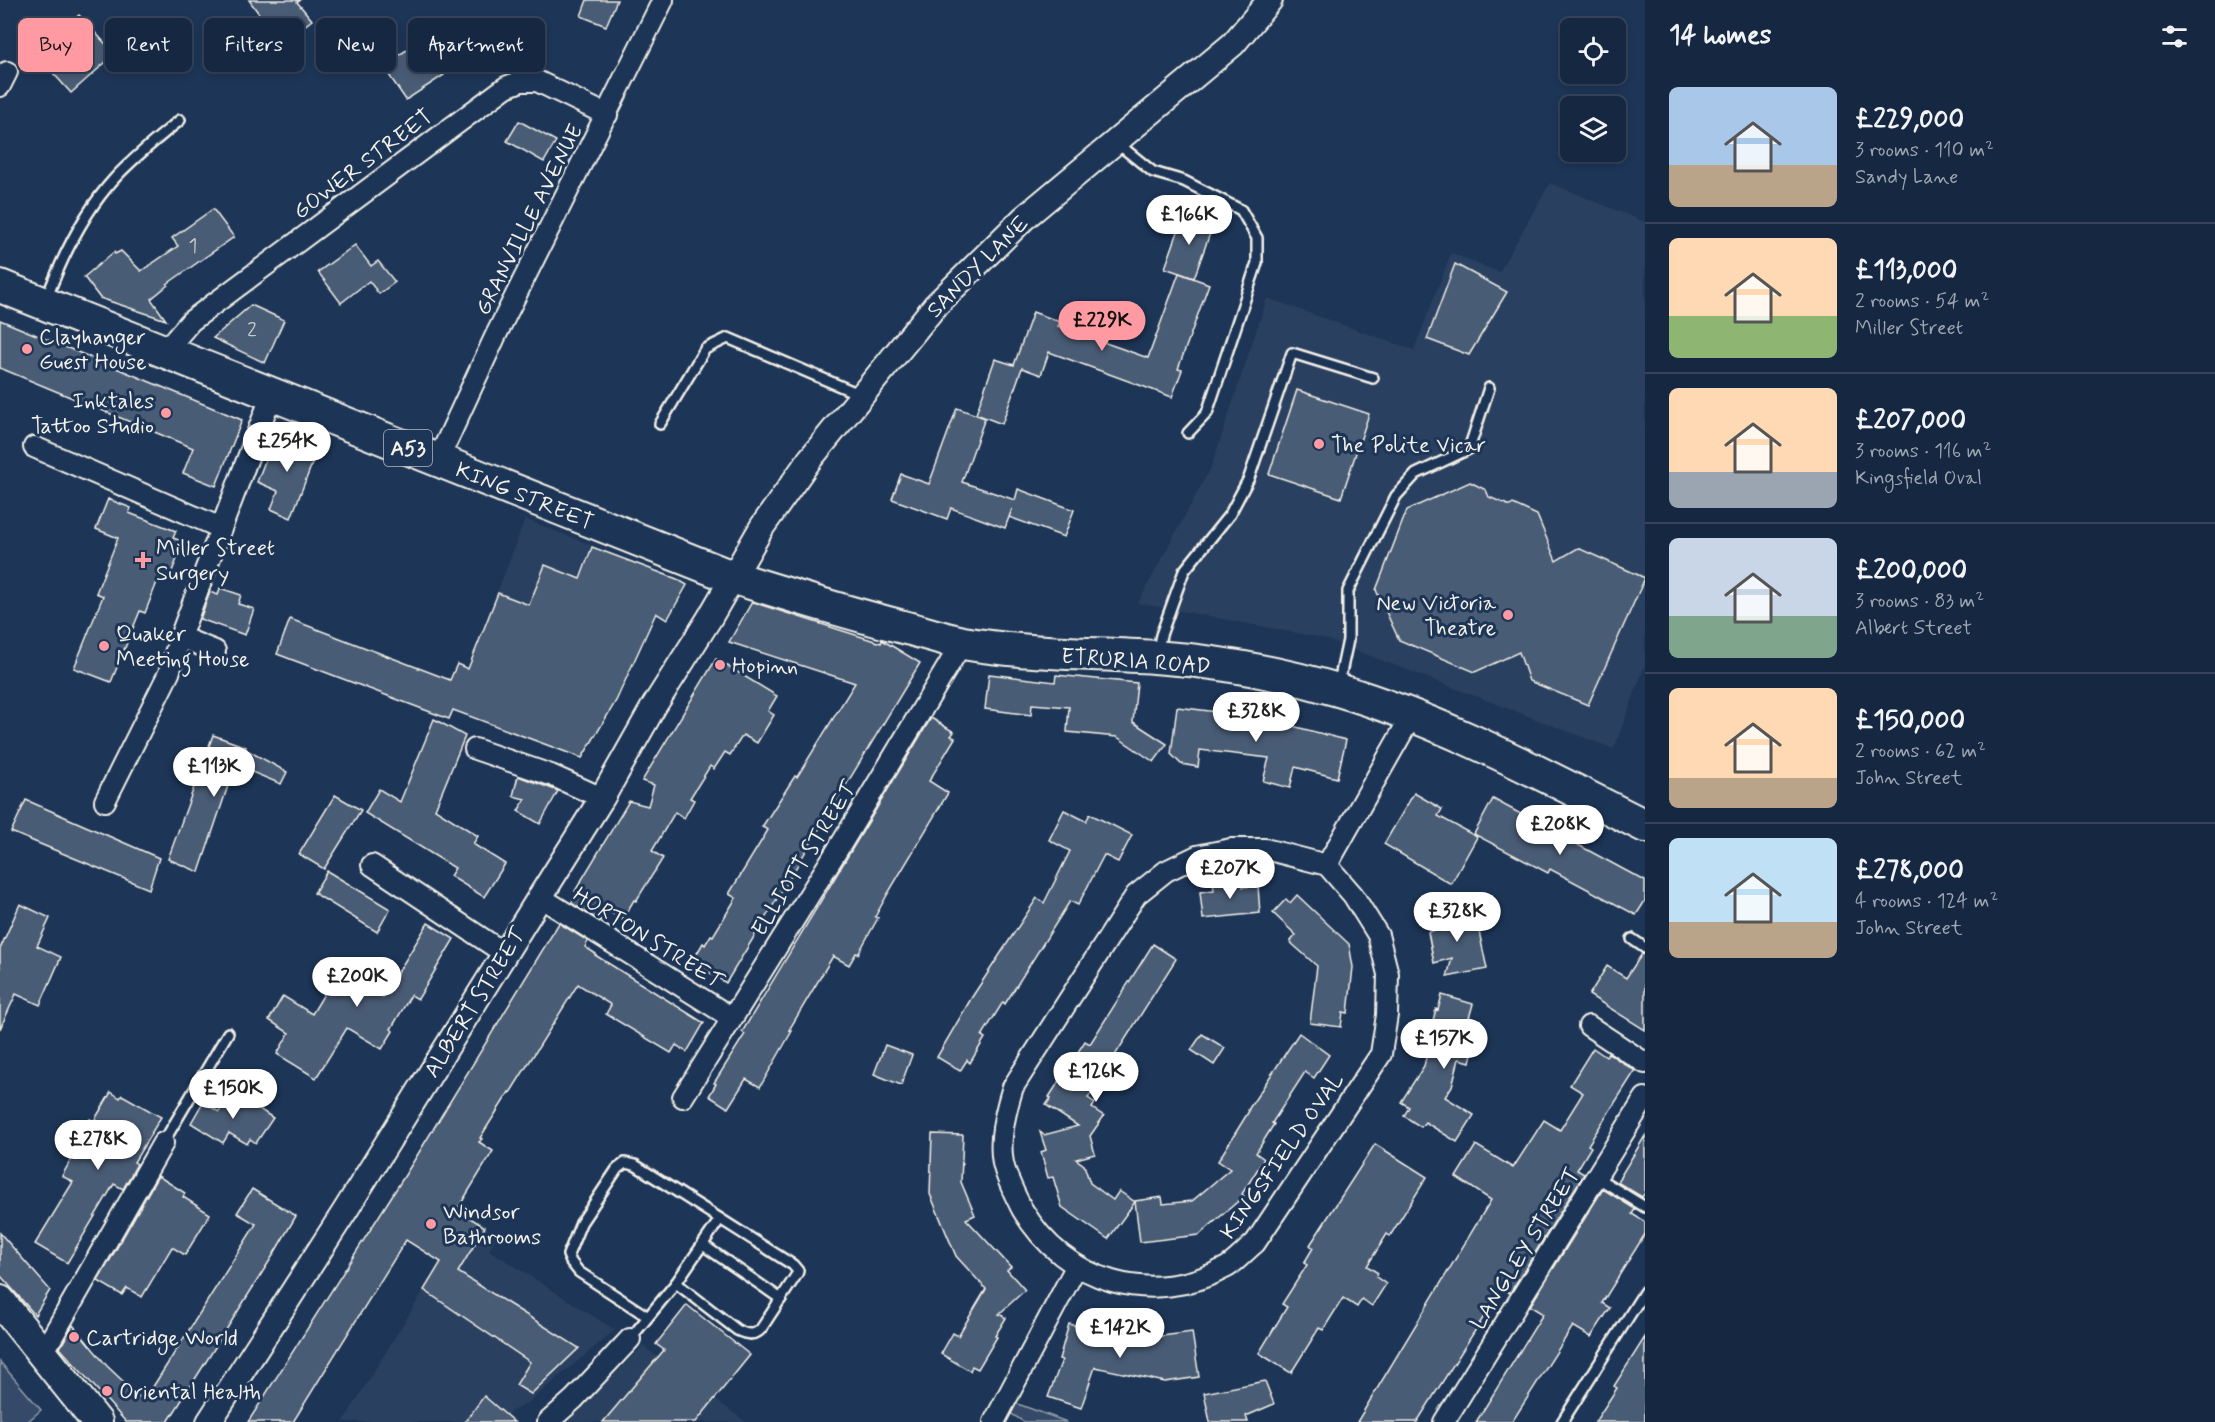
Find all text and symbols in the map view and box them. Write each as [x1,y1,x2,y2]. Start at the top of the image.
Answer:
chip: Buy [18,18,93,72]
chip: Rent [105,18,192,72]
chip: Filters [204,18,304,72]
chip: New [316,18,396,72]
chip: Apartment [408,18,545,72]
map controls [1560,18,1626,162]
button: locate [1560,18,1626,84]
text: 14 homes [1669,19,1771,53]
icon: filters [2158,20,2191,53]
button: layers [1560,96,1626,162]
street label: GOWER STREET [288,103,438,226]
text: £229,000 [1855,103,1964,137]
icon: home [1717,111,1789,183]
street label: GRANVILLE AVENUE [469,119,590,320]
text: 3 rooms · 110 m² [1855,137,1994,164]
text: Sandy Lane [1855,164,1958,191]
pin: £166K [1147,195,1231,246]
text: £166K [1160,201,1218,228]
street label: SANDY LANE [921,210,1036,325]
house number: 1 [189,233,197,260]
text: £113,000 [1855,254,1957,288]
icon: home [1717,262,1789,334]
text: 2 rooms · 54 m² [1855,288,1989,315]
pin: £229K [1060,301,1144,352]
text: £229K [1072,307,1132,334]
text: Miller Street [1855,315,1963,342]
house number: 2 [247,317,257,344]
place label: Clayhanger Guest House [39,324,147,377]
marker: Clayhanger Guest House [20,342,34,356]
place label: Inktales Tattoo Studio [31,388,154,441]
text: £207,000 [1855,404,1966,438]
marker: Inktales Tattoo Studio [159,406,173,420]
icon: home [1717,412,1789,484]
pin: £254K [245,422,329,473]
text: £254K [257,428,317,455]
road number: A53 [384,430,432,466]
place label: The Polite Vicar [1331,432,1486,460]
marker: The Polite Vicar [1312,437,1326,451]
text: 3 rooms · 116 m² [1855,438,1991,465]
street label: KING STREET [451,456,597,537]
text: Kingsfield Oval [1855,465,1982,492]
place label: Miller Street Surgery [156,535,275,591]
marker: Miller Street Surgery [134,551,152,569]
text: £200,000 [1855,554,1967,588]
icon: home [1717,562,1789,634]
text: 3 rooms · 83 m² [1855,588,1984,615]
place label: New Victoria Theatre [1376,590,1497,643]
marker: New Victoria Theatre [1501,608,1515,622]
text: Albert Street [1855,615,1972,642]
place label: Quaker Meeting House [116,621,249,677]
marker: Quaker Meeting House [97,639,111,653]
street label: ETRURIA ROAD [1060,643,1212,681]
place label: Hopinn [732,653,798,681]
marker: Hopinn [713,658,727,672]
pin: £328K [1214,692,1298,743]
text: £328K [1227,698,1285,725]
text: £150,000 [1855,704,1965,738]
icon: home [1717,712,1789,784]
text: 2 rooms · 62 m² [1855,738,1986,765]
pin: £113K [172,747,256,798]
text: £113K [187,753,241,780]
text: John Street [1855,765,1963,792]
street label: ELLIOTT STREET [746,775,864,942]
pin: £208K [1518,805,1602,856]
text: £208K [1530,811,1590,838]
pin: £207K [1188,849,1272,900]
text: £278,000 [1855,854,1964,888]
text: £207K [1200,855,1260,882]
icon: home [1717,862,1789,934]
street label: HORTON STREET [568,881,729,997]
text: 4 rooms · 124 m² [1855,888,1998,915]
pin: £328K [1415,892,1499,943]
text: £328K [1428,898,1486,925]
text: John Street [1855,915,1963,942]
street label: ALBERT STREET [418,922,534,1083]
pin: £200K [315,957,399,1008]
text: £200K [326,963,388,990]
pin: £157K [1402,1019,1486,1070]
text: £157K [1415,1025,1473,1052]
pin: £126K [1054,1052,1138,1103]
text: £126K [1067,1058,1125,1085]
street label: KINGSFIELD OVAL [1215,1067,1351,1245]
pin: £150K [191,1069,275,1120]
text: £150K [203,1075,263,1102]
pin: £278K [56,1120,140,1171]
text: £278K [69,1126,127,1153]
street label: LANGLEY STREET [1465,1163,1587,1335]
place label: Windsor Bathrooms [443,1199,541,1252]
marker: Windsor Bathrooms [424,1217,438,1231]
pin: £142K [1078,1308,1162,1359]
text: £142K [1089,1314,1151,1341]
place label: Cartridge World [86,1325,238,1356]
marker: Cartridge World [67,1330,81,1344]
place label: Oriental Health [119,1379,261,1407]
marker: Oriental Health [100,1384,114,1398]

